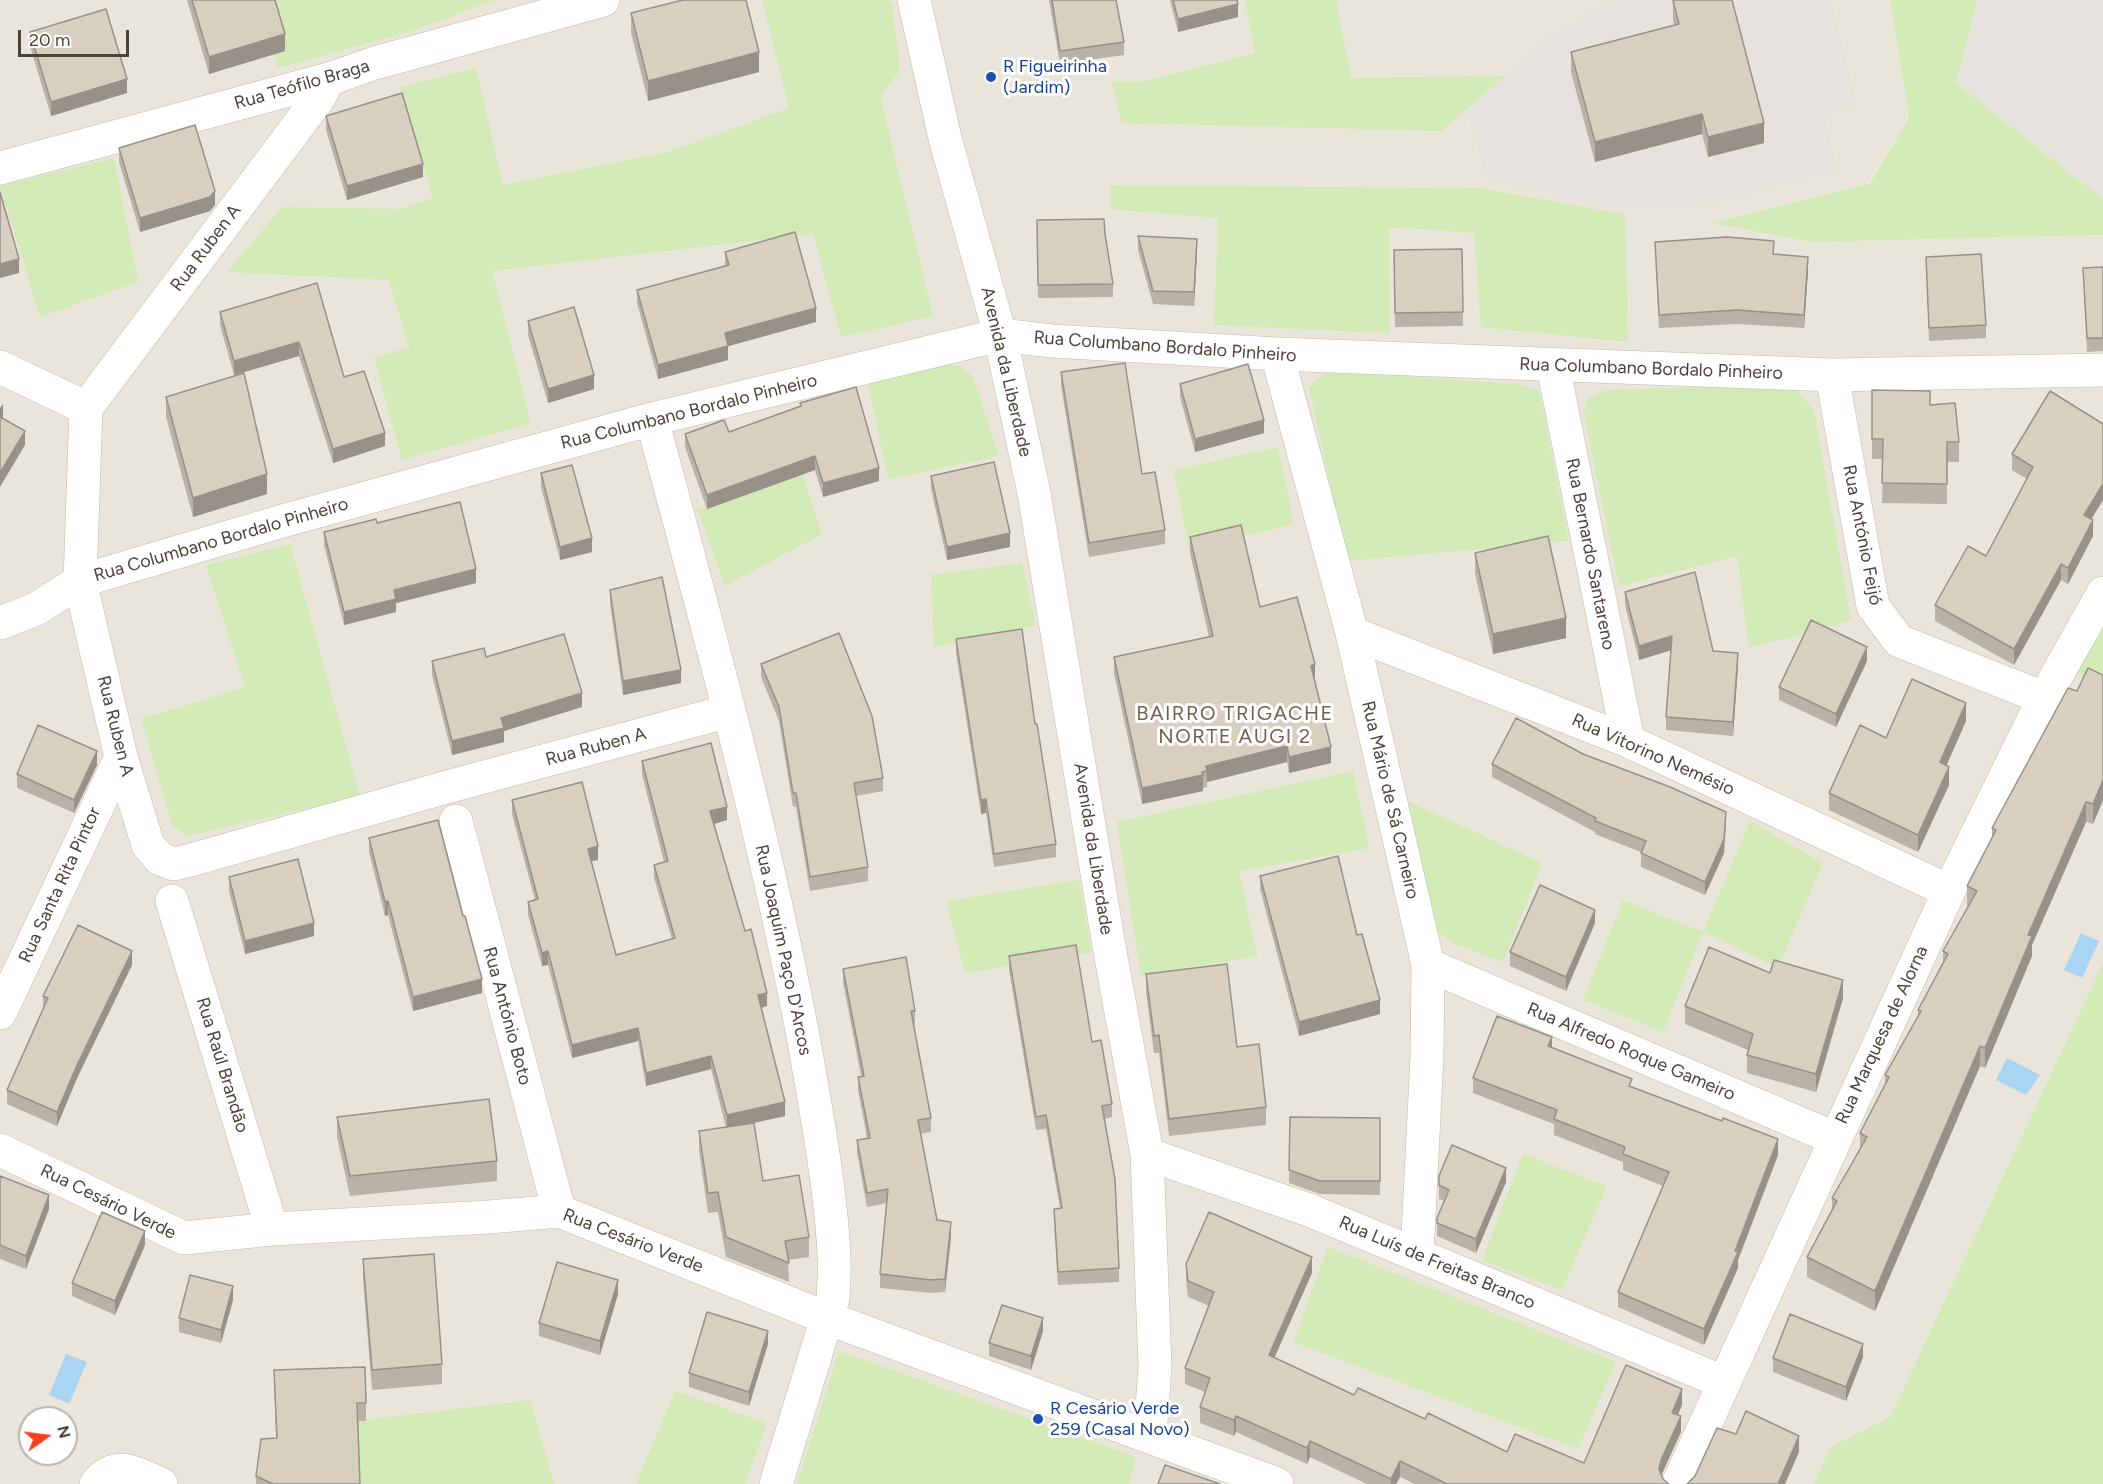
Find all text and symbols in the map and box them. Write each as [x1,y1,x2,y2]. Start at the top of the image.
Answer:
scale bar [21,18,132,56]
text: 20 m [29,29,70,51]
street label: Rua Teófilo Braga [232,55,372,115]
place label: R Figueirinha (Jardim) [1003,56,1107,98]
marker: R Figueirinha (Jardim) [984,70,998,84]
street label: Rua Ruben A [166,200,246,296]
street label: Avenida da Liberdade [976,285,1036,459]
street label: Rua Columbano Bordalo Pinheiro [1033,327,1297,367]
street label: Rua Columbano Bordalo Pinheiro [1519,354,1783,384]
street label: Rua Columbano Bordalo Pinheiro [558,370,820,454]
street label: Rua Bernardo Santareno [1561,456,1619,652]
street label: Rua António Feijó [1838,463,1886,607]
street label: Rua Columbano Bordalo Pinheiro [91,493,351,587]
street label: Rua Ruben A [92,673,138,779]
street label: Rua Mário de Sá Carneiro [1357,699,1423,901]
district label: BAIRRO TRIGACHE NORTE AUGI 2 [1136,702,1334,749]
street label: Rua Vitorino Nemésio [1568,709,1738,801]
street label: Rua Ruben A [543,723,649,771]
street label: Avenida da Liberdade [1069,762,1117,936]
street label: Rua Santa Rita Pintor [14,804,106,966]
street label: Rua Joaquim Paço D'Arcos [750,843,816,1057]
street label: Rua Marquesa de Alorna [1831,942,1933,1128]
street label: Rua António Boto [478,945,536,1087]
street label: Rua Raúl Brandão [191,995,253,1135]
street label: Rua Alfredo Roque Gameiro [1524,998,1738,1106]
street label: Rua Cesário Verde [37,1160,179,1244]
street label: Rua Cesário Verde [560,1204,706,1278]
street label: Rua Luís de Freitas Branco [1336,1212,1538,1314]
place label: R Cesário Verde 259 (Casal Novo) [1050,1398,1190,1440]
north arrow [18,1406,78,1466]
marker: R Cesário Verde 259 (Casal Novo) [1031,1412,1045,1426]
text: N [53,1424,75,1440]

